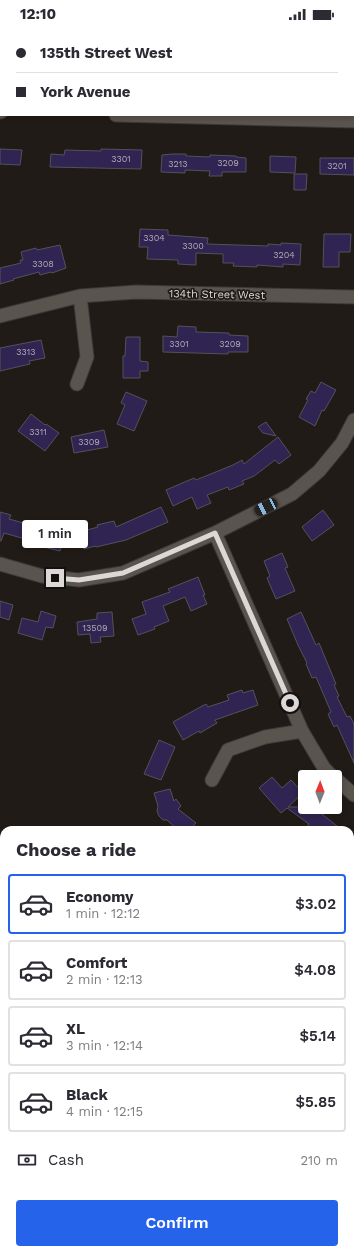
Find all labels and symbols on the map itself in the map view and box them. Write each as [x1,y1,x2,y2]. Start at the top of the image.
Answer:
house number: 3301 [111,154,131,164]
house number: 3209 [217,158,239,168]
house number: 3213 [168,159,188,169]
house number: 3201 [327,161,347,171]
house number: 3304 [143,233,165,243]
house number: 3300 [182,241,204,251]
house number: 3204 [273,250,295,260]
house number: 3308 [32,259,54,269]
street label: 134th Street West [169,287,266,302]
house number: 3301 [169,339,189,349]
house number: 3209 [219,339,241,349]
house number: 3313 [16,347,36,357]
house number: 3311 [29,427,47,437]
house number: 3309 [78,437,100,447]
car [253,496,279,518]
callout: 1 min [22,520,88,548]
route end [46,569,64,587]
house number: 13509 [82,623,108,633]
route start [281,694,299,712]
north arrow [298,770,342,814]

